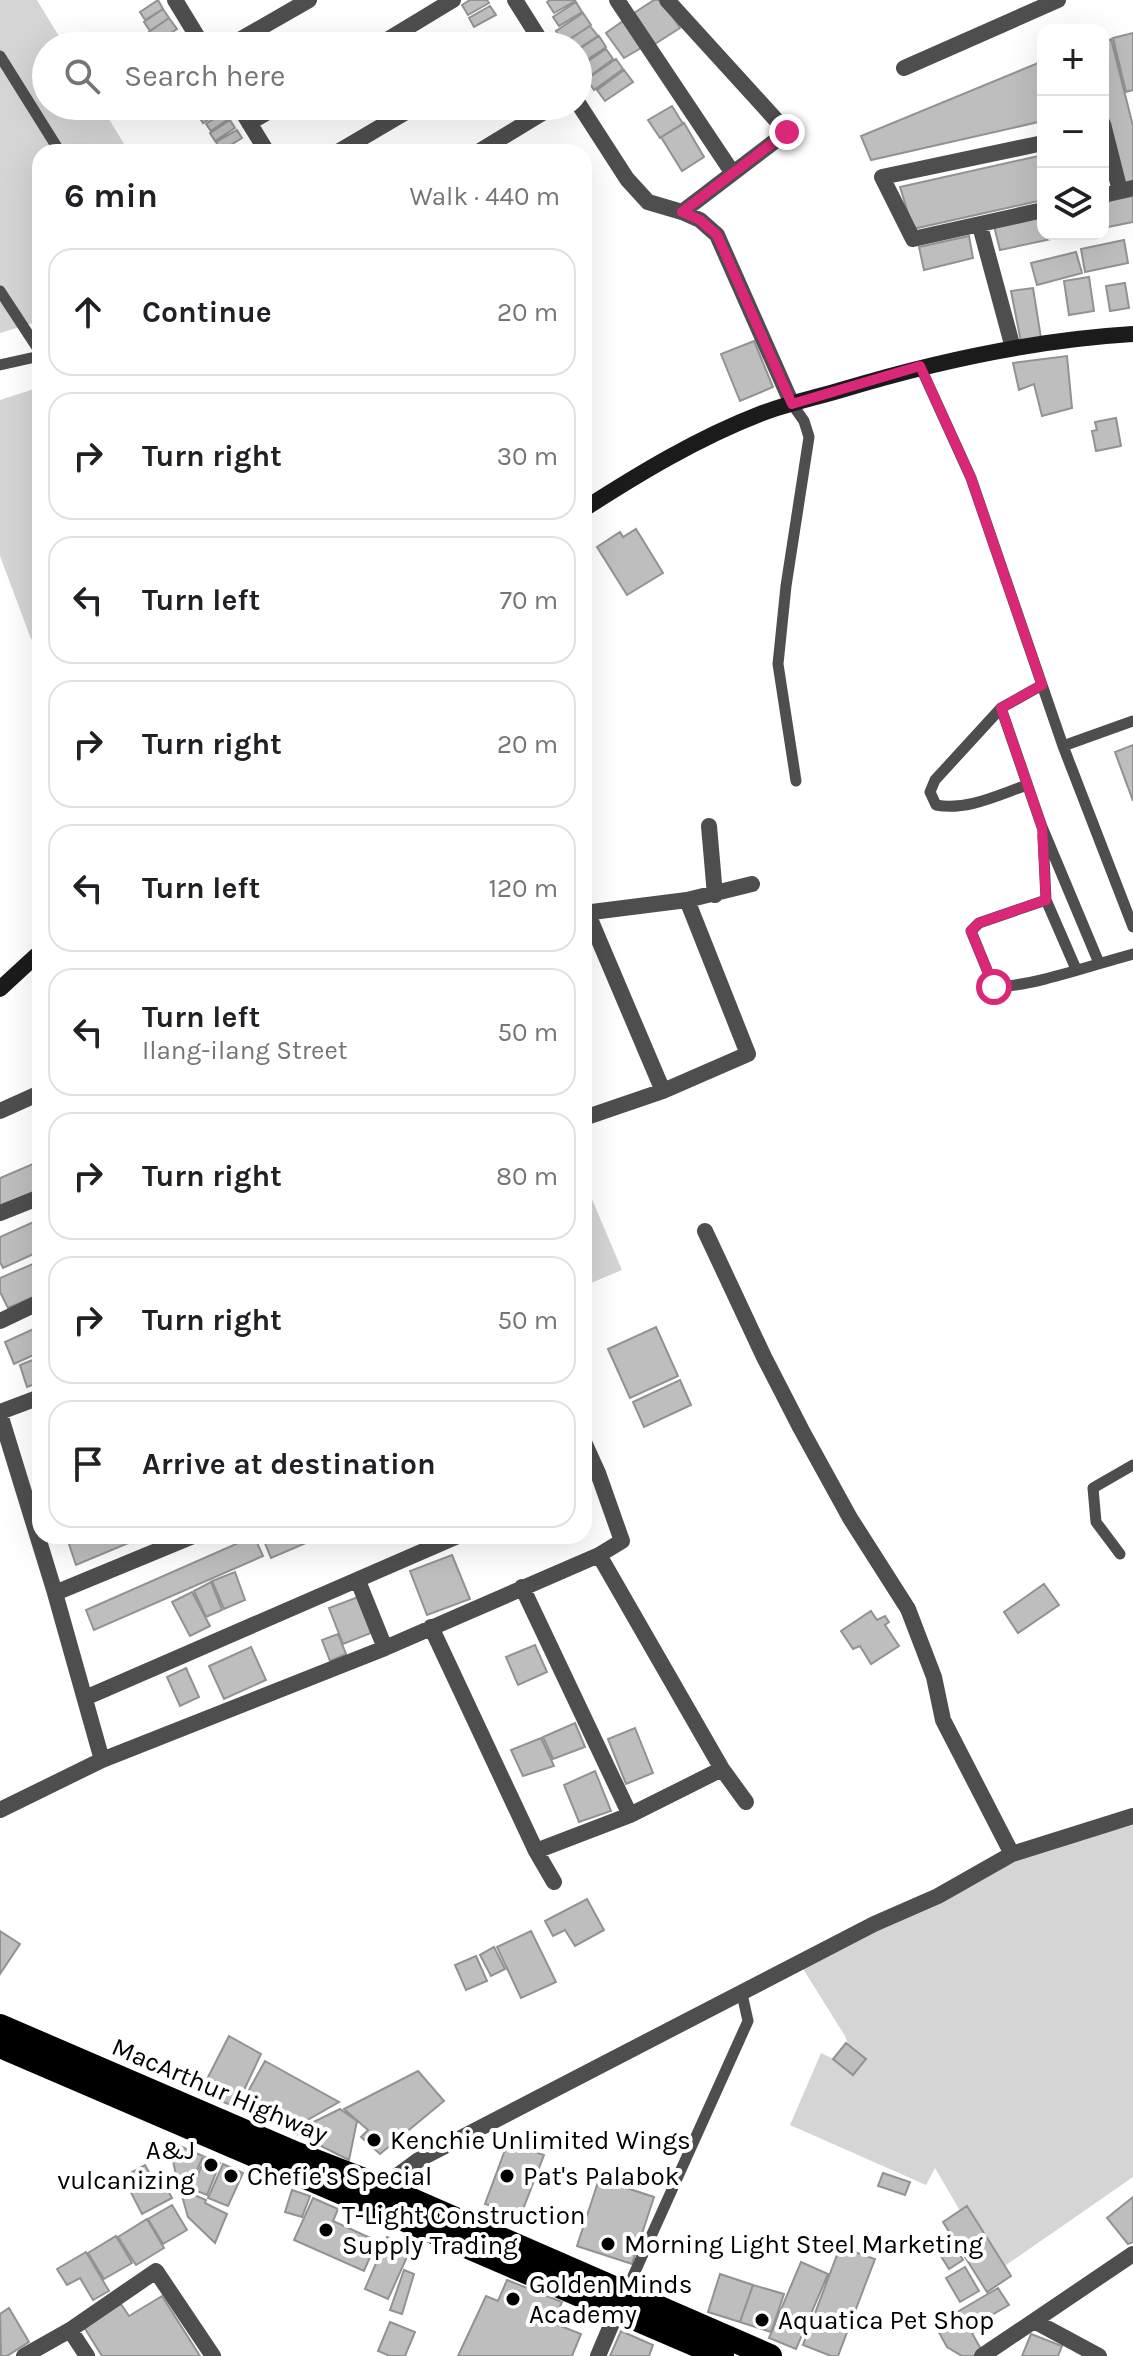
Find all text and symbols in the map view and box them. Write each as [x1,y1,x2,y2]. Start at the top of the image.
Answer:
map controls [1037,24,1109,240]
button: + [1037,24,1109,96]
search box [32,32,592,120]
icon: search [60,54,104,98]
text: Search here [124,58,285,94]
button: − [1037,96,1109,168]
route end [769,114,805,150]
button: layers [1037,168,1109,240]
text: 6 min [64,176,158,216]
text: Walk · 440 m [409,181,560,212]
icon: ahead [66,290,110,334]
text: Continue [142,294,272,330]
text: 20 m [497,297,558,328]
icon: right [66,434,110,478]
text: Turn right [142,438,282,474]
text: 30 m [497,441,558,472]
icon: left [66,578,110,622]
text: Turn left [142,582,260,618]
text: 70 m [500,585,558,616]
icon: right [66,722,110,766]
text: Turn right [142,726,282,762]
text: 20 m [497,729,558,760]
icon: left [66,866,110,910]
text: Turn left [142,870,260,906]
text: 120 m [488,873,558,904]
route start [976,969,1012,1005]
text: Turn left [142,999,260,1035]
icon: left [66,1010,110,1054]
text: 50 m [497,1017,558,1048]
text: Ilang-ilang Street [142,1035,348,1066]
icon: right [66,1154,110,1198]
text: Turn right [142,1158,282,1194]
text: 80 m [496,1161,558,1192]
icon: right [66,1298,110,1342]
text: Turn right [142,1302,282,1338]
text: 50 m [497,1305,558,1336]
icon: arrive [66,1442,110,1486]
text: Arrive at destination [142,1446,436,1482]
street label: MacArthur Highway [107,2031,332,2150]
place label: Kenchie Unlimited Wings [390,2125,691,2156]
marker: Kenchie Unlimited Wings [365,2131,383,2149]
place label: A&J vulcanizing [57,2135,195,2196]
marker: A&J vulcanizing [202,2156,220,2174]
place label: Chefie's Special [247,2161,432,2192]
place label: Pat's Palabok [523,2161,679,2192]
marker: Chefie's Special [222,2167,240,2185]
marker: Pat's Palabok [498,2167,516,2185]
place label: T-Light Construction Supply Trading [342,2200,586,2261]
marker: T-Light Construction Supply Trading [317,2221,335,2239]
place label: Morning Light Steel Marketing [624,2229,983,2260]
marker: Morning Light Steel Marketing [599,2235,617,2253]
place label: Golden Minds Academy [529,2269,692,2330]
marker: Golden Minds Academy [504,2290,522,2308]
place label: Aquatica Pet Shop [778,2305,994,2336]
marker: Aquatica Pet Shop [753,2311,771,2329]

